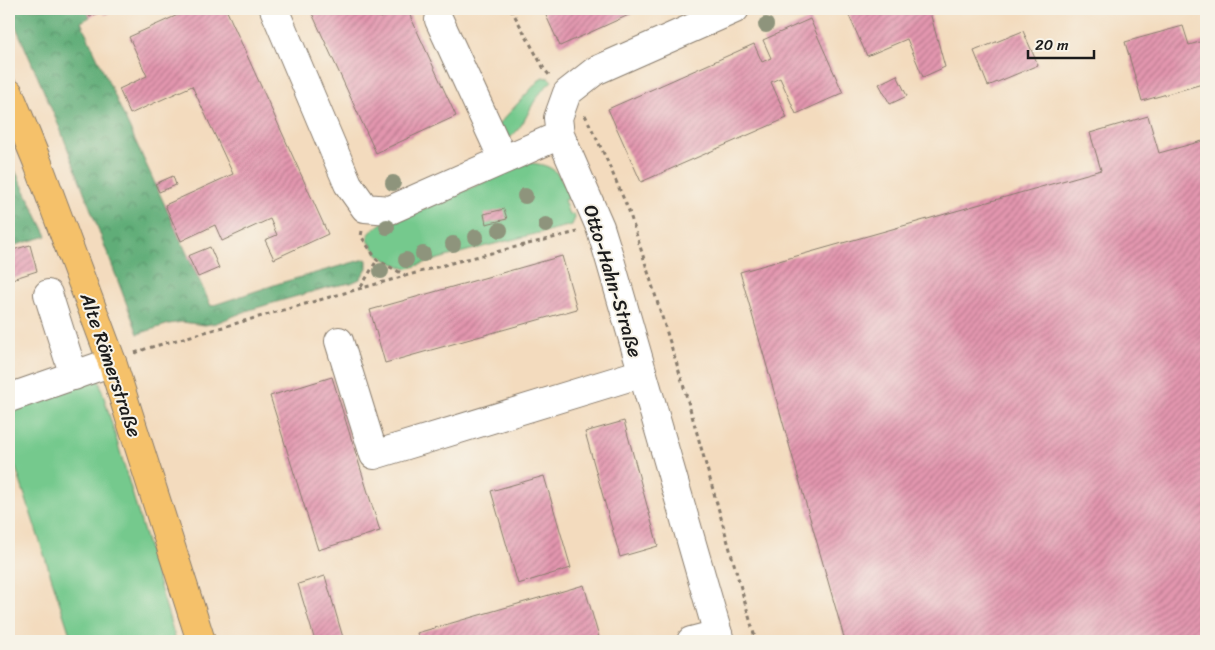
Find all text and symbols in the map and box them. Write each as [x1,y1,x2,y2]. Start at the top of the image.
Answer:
scale bar [1028,28,1094,60]
text: 20 m [1035,32,1069,58]
street label: Otto-Hahn-Straße [574,200,652,362]
street label: Alte Römerstraße [71,287,151,442]

